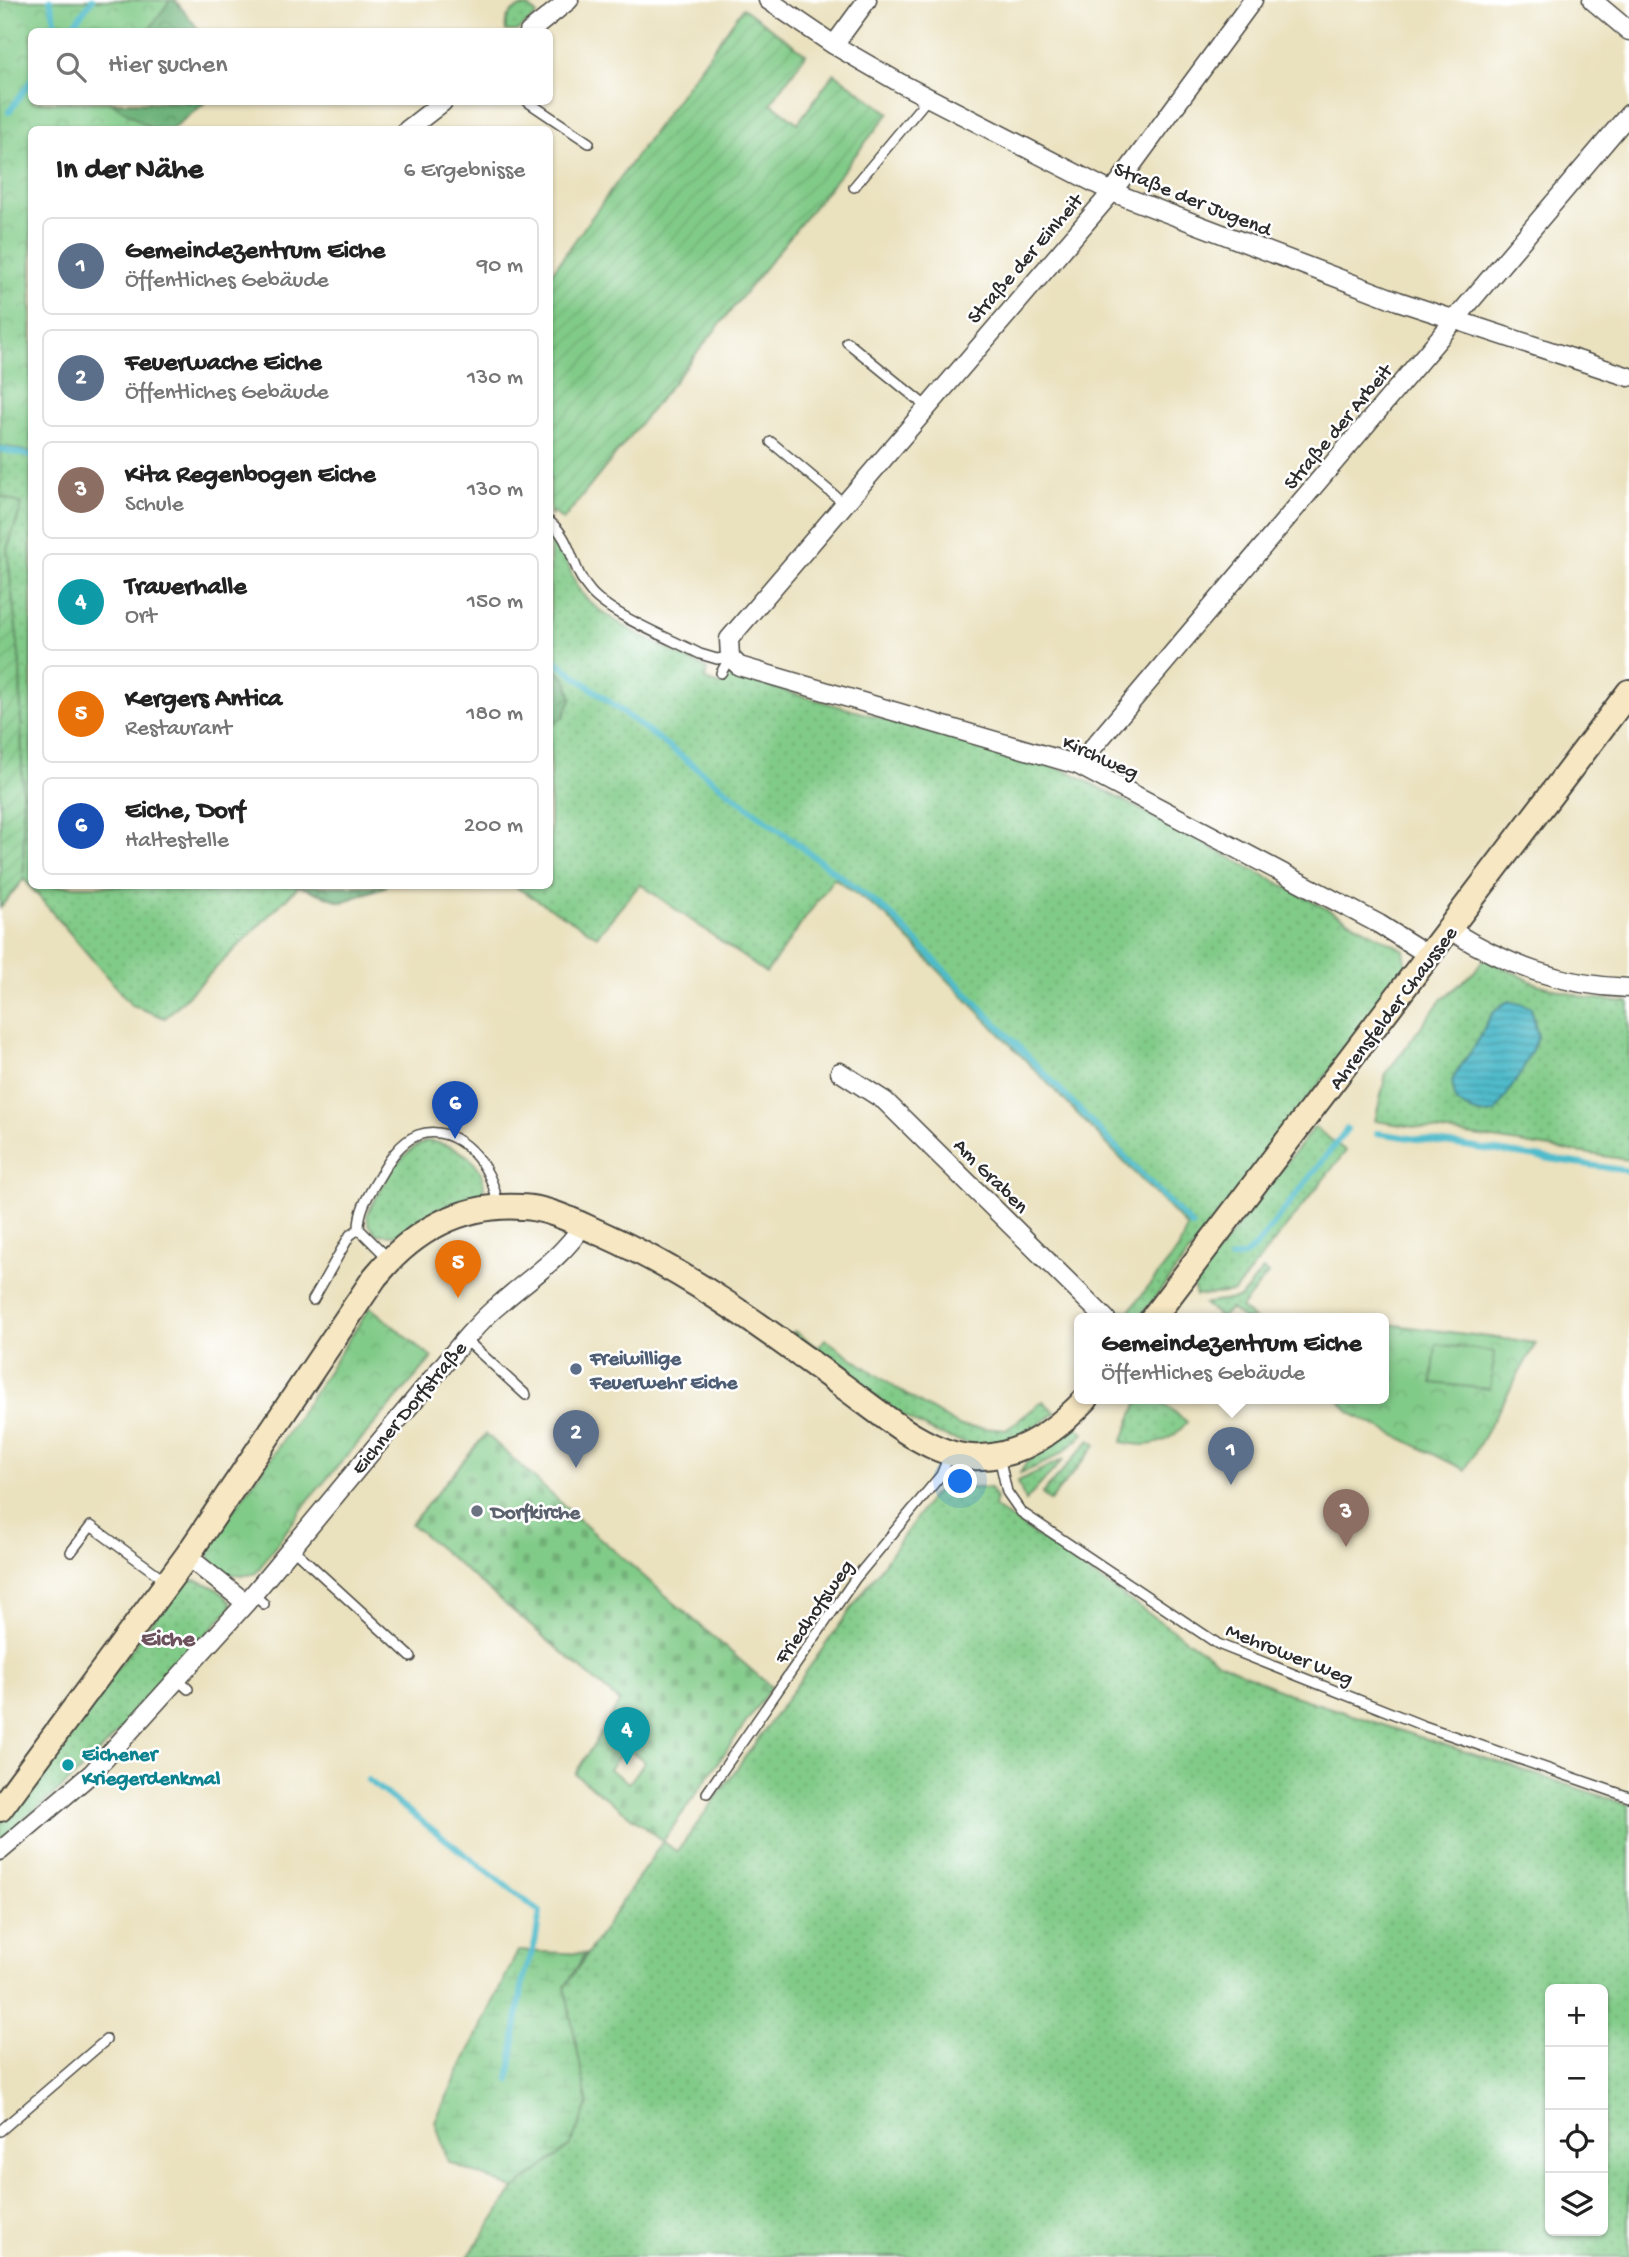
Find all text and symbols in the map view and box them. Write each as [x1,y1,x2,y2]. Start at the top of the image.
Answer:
search box [28,28,553,105]
icon: search [52,48,90,86]
text: Hier suchen [108,51,228,82]
text: In der Nähe [56,154,203,189]
text: 6 Ergebnisse [404,158,525,185]
street label: Straße der Jugend [1109,158,1276,245]
street label: Straße der Einheit [963,188,1092,331]
text: Gemeindezentrum Eiche [125,237,385,268]
text: 1 [76,253,86,280]
text: 90 m [477,253,523,280]
text: Öffentliches Gebäude [125,268,329,295]
text: Feuerwache Eiche [125,349,322,380]
street label: Straße der Arbeit [1280,358,1401,496]
text: 2 [75,365,87,392]
text: 130 m [467,365,523,392]
text: Öffentliches Gebäude [125,380,329,407]
text: Kita Regenbogen Eiche [125,461,376,492]
text: 3 [75,477,87,504]
text: 130 m [467,477,523,504]
text: Schule [125,492,184,519]
text: Trauerhalle [125,573,247,604]
text: 4 [76,589,86,616]
text: 150 m [467,589,523,616]
text: Ort [125,604,156,631]
text: Kergers Antica [125,685,282,716]
text: 5 [75,701,87,728]
text: 180 m [466,701,523,728]
text: Restaurant [125,716,232,743]
street label: Kirchweg [1057,731,1142,787]
text: Eiche, Dorf [125,797,245,828]
text: 6 [75,813,87,840]
text: 200 m [464,813,523,840]
text: Haltestelle [125,828,229,855]
street label: Ahrensfelder Chaussee [1325,921,1465,1096]
pin: 6 [432,1081,478,1139]
street label: Am Graben [947,1135,1032,1220]
pin: 5 [435,1240,481,1298]
popup [1074,1313,1389,1404]
text: Gemeindezentrum Eiche [1101,1330,1362,1361]
street label: Eichner Dorfstraße [348,1336,475,1481]
place label: Freiwillige Feuerwehr Eiche [589,1348,739,1397]
marker: Freiwillige Feuerwehr Eiche [568,1361,584,1377]
text: Öffentliches Gebäude [1101,1361,1305,1388]
pin: 2 [553,1410,599,1468]
pin: 1 [1208,1427,1254,1485]
your location [943,1464,977,1498]
pin: 3 [1323,1489,1369,1547]
place label: Dorfkirche [489,1502,581,1527]
marker: Dorfkirche [469,1503,485,1519]
street label: Friedhofsweg [770,1556,861,1671]
street label: Mehrower Weg [1221,1619,1356,1693]
district label: Eiche [141,1626,196,1655]
pin: 4 [604,1707,650,1765]
place label: Eichener Kriegerdenkmal [81,1744,221,1793]
marker: Eichener Kriegerdenkmal [60,1757,76,1773]
map controls [1545,1984,1608,2236]
button: + [1545,1984,1608,2047]
button: − [1545,2047,1608,2110]
button: locate [1545,2110,1608,2173]
button: layers [1545,2173,1608,2236]

